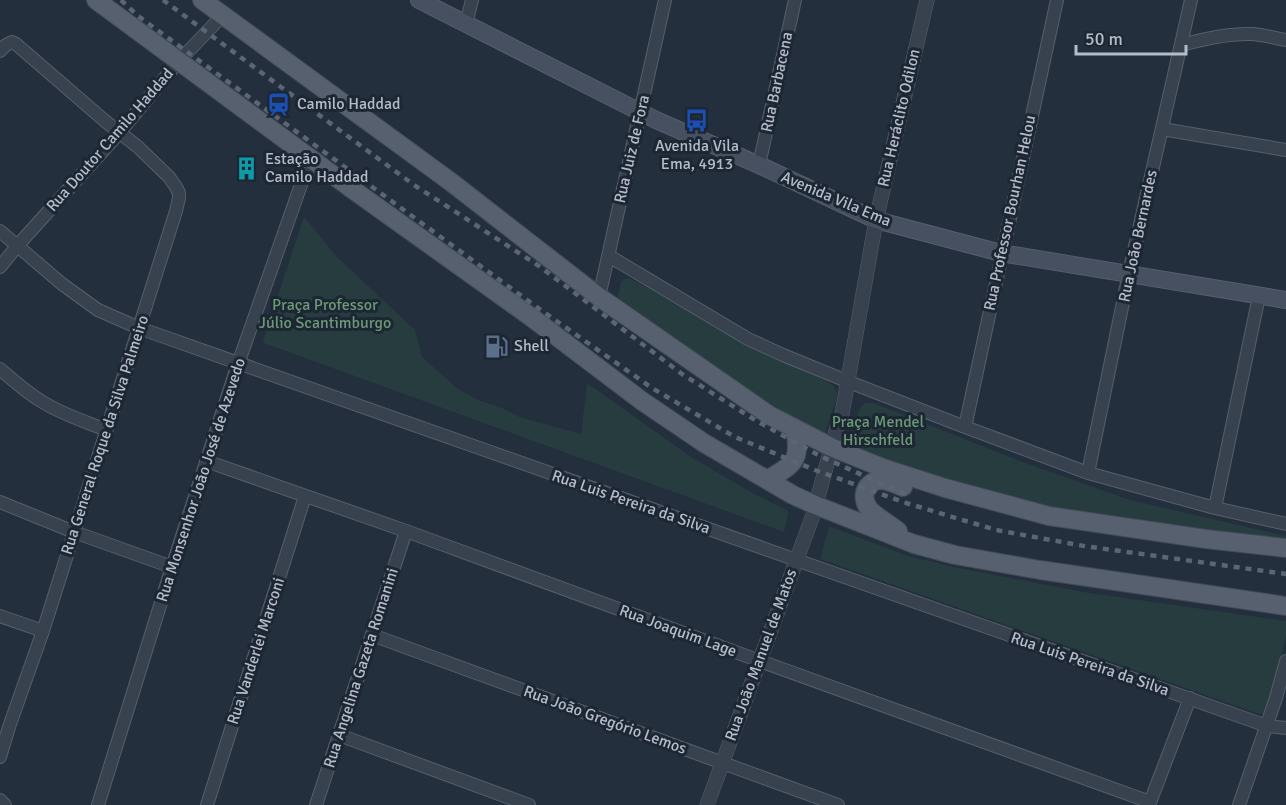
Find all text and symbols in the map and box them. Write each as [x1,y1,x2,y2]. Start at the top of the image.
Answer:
scale bar [1076,18,1186,56]
text: 50 m [1085,28,1123,50]
street label: Rua Barbacena [757,30,797,134]
street label: Rua Heráclito Odilon [873,47,925,189]
street label: Rua Doutor Camilo Haddad [42,64,178,216]
station icon: Camilo Haddad [266,91,292,117]
street label: Rua Juiz de Fora [610,93,654,205]
place label: Camilo Haddad [297,94,400,114]
bus stop icon: Avenida Vila Ema, 4913 [684,108,710,134]
street label: Rua Professor Bourhan Helou [979,113,1041,313]
place label: Avenida Vila Ema, 4913 [655,136,739,174]
place label: Estação Camilo Haddad [265,149,368,187]
building icon: Estação Camilo Haddad [234,155,260,181]
street label: Avenida Vila Ema [778,167,894,231]
street label: Rua João Bernardes [1114,168,1162,304]
park label: Praça Professor Júlio Scantimburgo [259,295,391,333]
street label: Rua General Roque da Silva Palmeiro [57,313,153,557]
fuel station icon: Shell [483,333,509,359]
place label: Shell [514,336,549,356]
street label: Rua Monsenhor João José de Azevedo [152,355,250,605]
park label: Praça Mendel Hirschfeld [832,412,925,450]
street label: Rua Luis Pereira da Silva [549,465,713,539]
street label: Rua Angelina Gazeta Romanini [319,565,403,771]
street label: Rua João Manuel de Matos [721,566,801,744]
street label: Rua Vanderlei Marconi [223,575,289,727]
street label: Rua Joaquim Lage [616,600,740,662]
street label: Rua Luis Pereira da Silva [1008,627,1172,701]
street label: Rua João Gregório Lemos [521,681,689,759]

